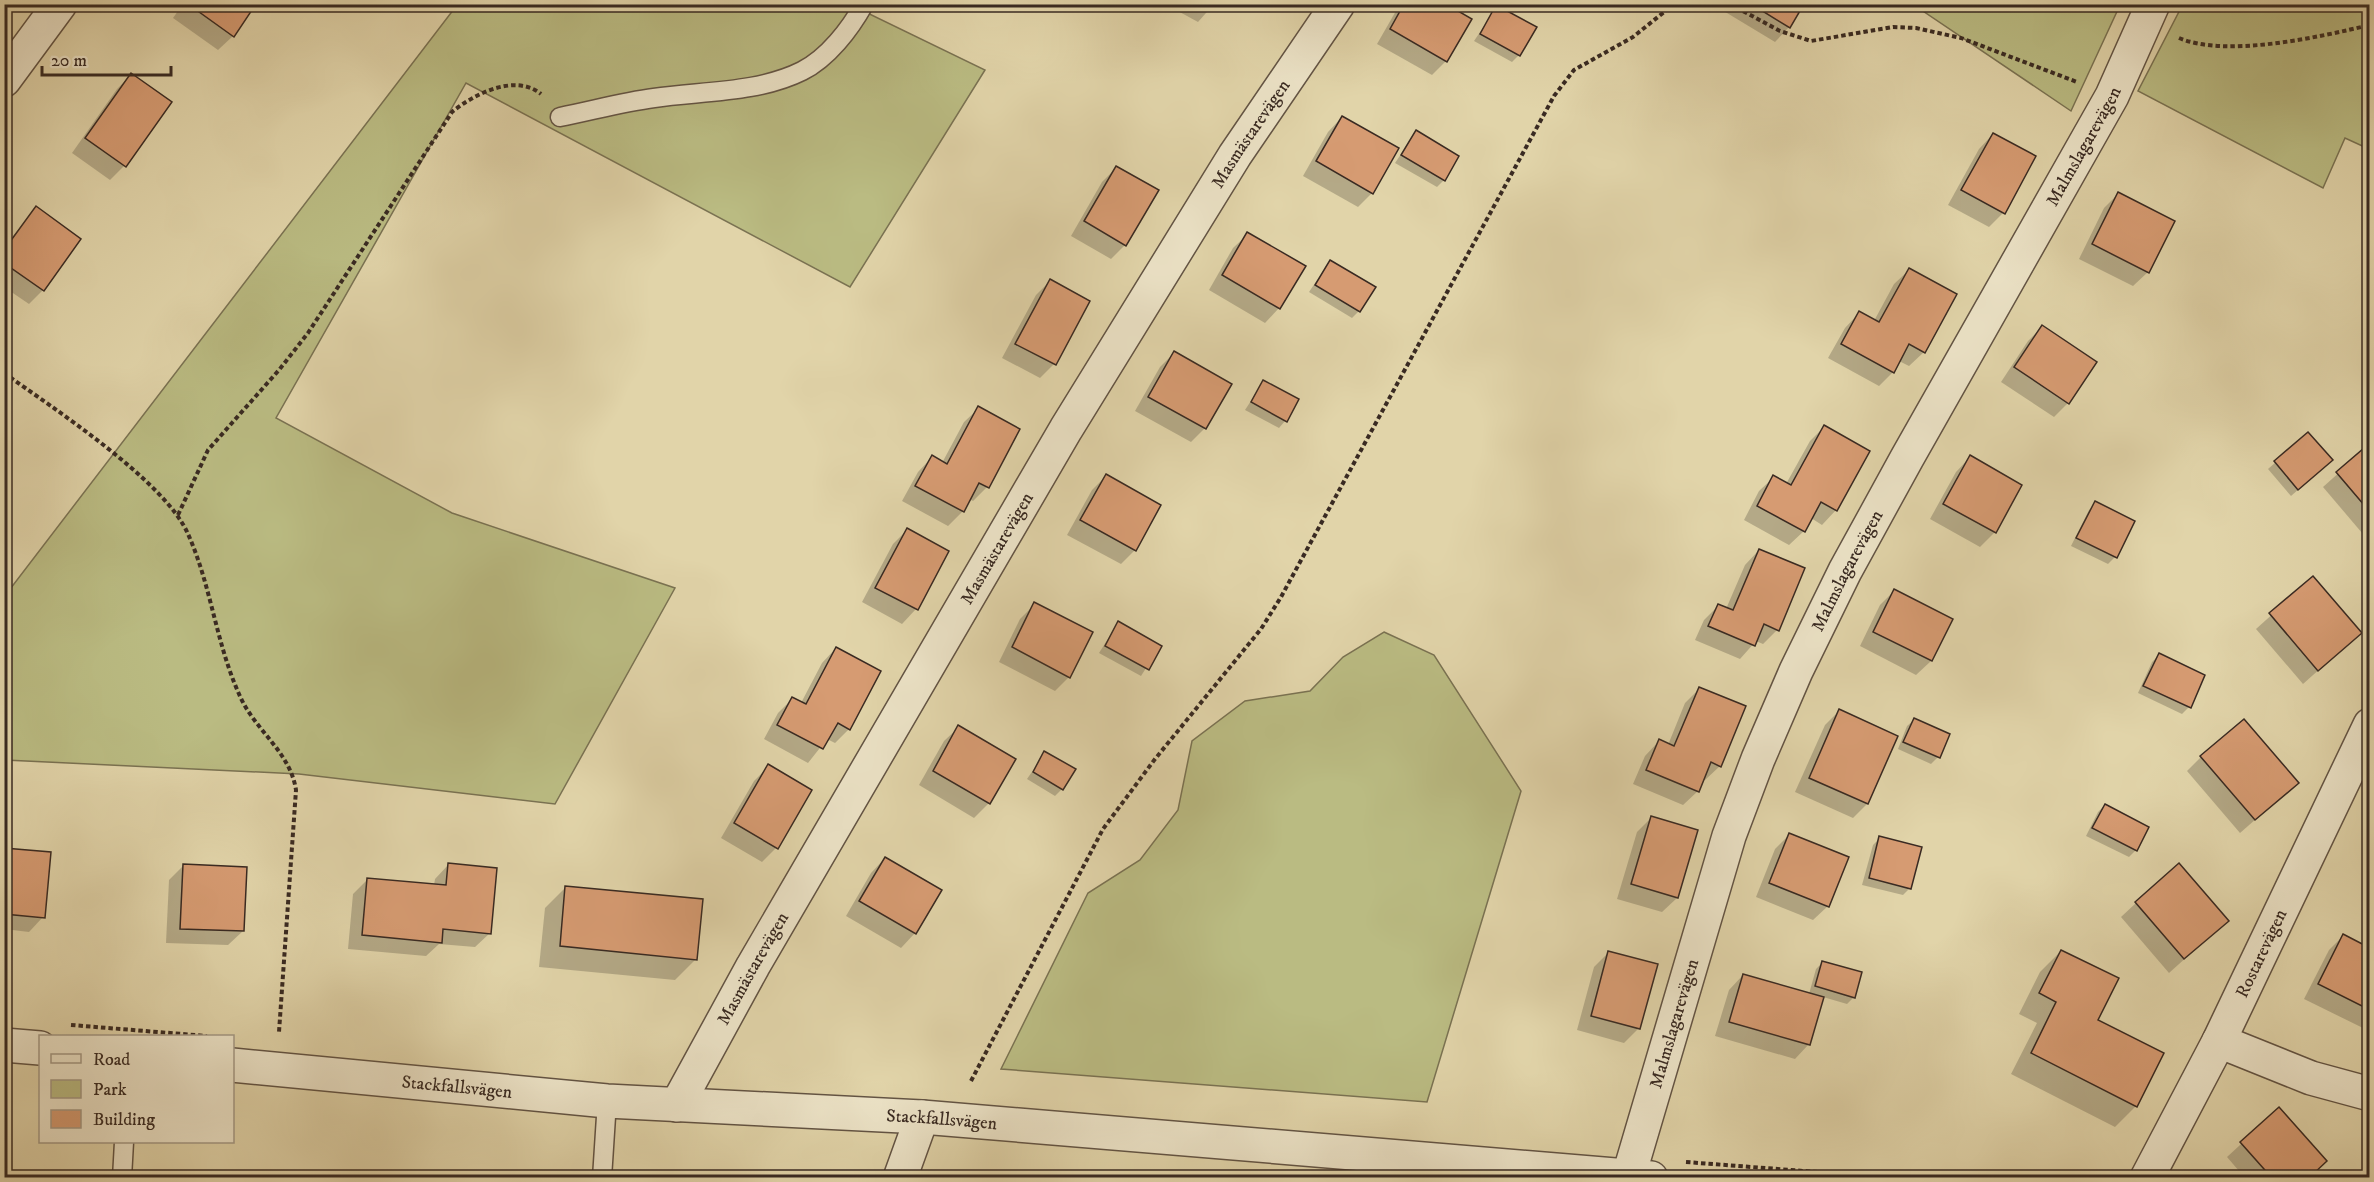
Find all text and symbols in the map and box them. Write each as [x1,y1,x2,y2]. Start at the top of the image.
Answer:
scale bar [42,39,171,77]
text: 20 m [51,50,87,72]
street label: Masmästarevägen [1207,75,1295,193]
street label: Malmslagarevägen [2042,83,2127,211]
street label: Masmästarevägen [956,488,1039,609]
street label: Malmslagarevägen [1807,506,1889,635]
street label: Rostarevägen [2231,905,2293,1002]
street label: Masmästarevägen [713,908,794,1029]
street label: Malmslagarevägen [1645,956,1704,1091]
legend [39,1035,234,1143]
text: Road [93,1049,130,1071]
street label: Stackfallsvägen [401,1071,514,1104]
text: Park [93,1079,127,1101]
street label: Stackfallsvägen [886,1105,999,1135]
text: Building [93,1109,155,1131]

